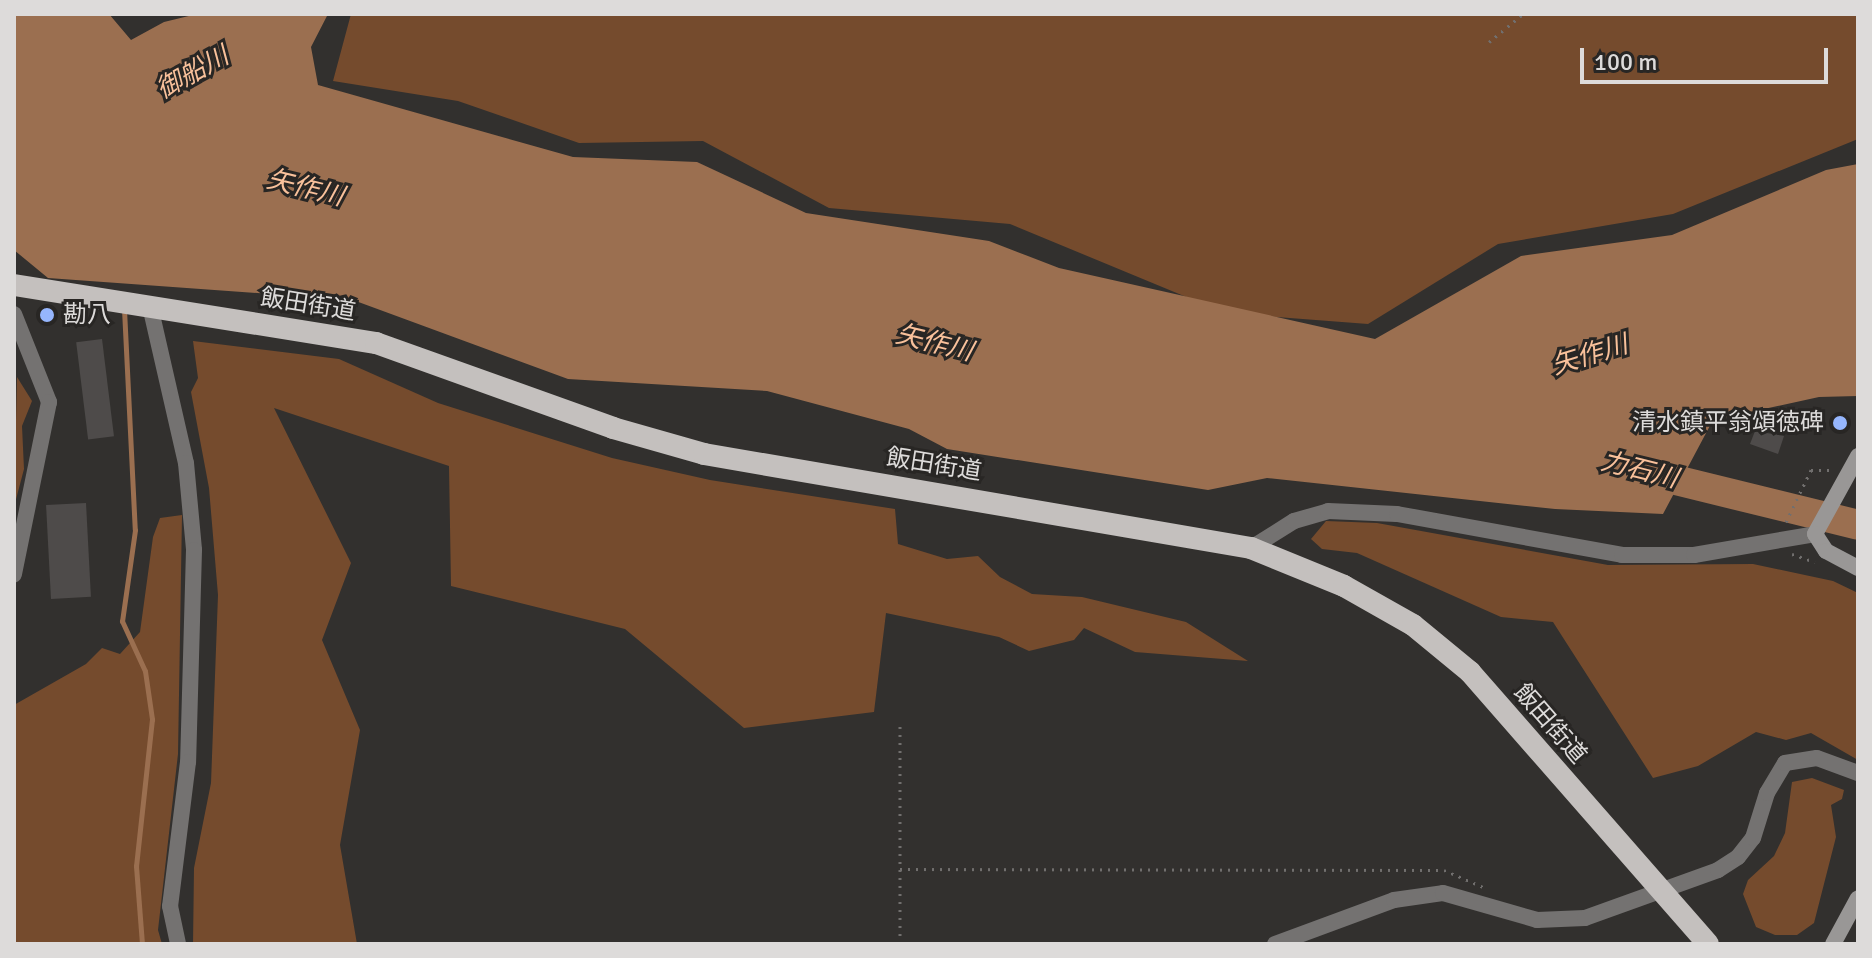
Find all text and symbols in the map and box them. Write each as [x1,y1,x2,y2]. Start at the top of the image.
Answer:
scale bar [1584,32,1832,82]
water label: 御船川 [151,41,235,107]
text: 100 m [1594,47,1657,77]
water label: 矢作川 [263,164,347,214]
street label: 飯田街道 [258,283,358,327]
place label: 勘八 [63,301,111,329]
marker: 勘八 [38,306,56,324]
water label: 矢作川 [892,319,976,369]
water label: 矢作川 [1548,330,1632,382]
place label: 清水鎮平翁頌徳碑 [1632,409,1824,437]
marker: 清水鎮平翁頌徳碑 [1831,414,1849,432]
street label: 飯田街道 [884,443,984,487]
water label: 力石川 [1597,446,1681,496]
street label: 飯田街道 [1508,678,1592,770]

